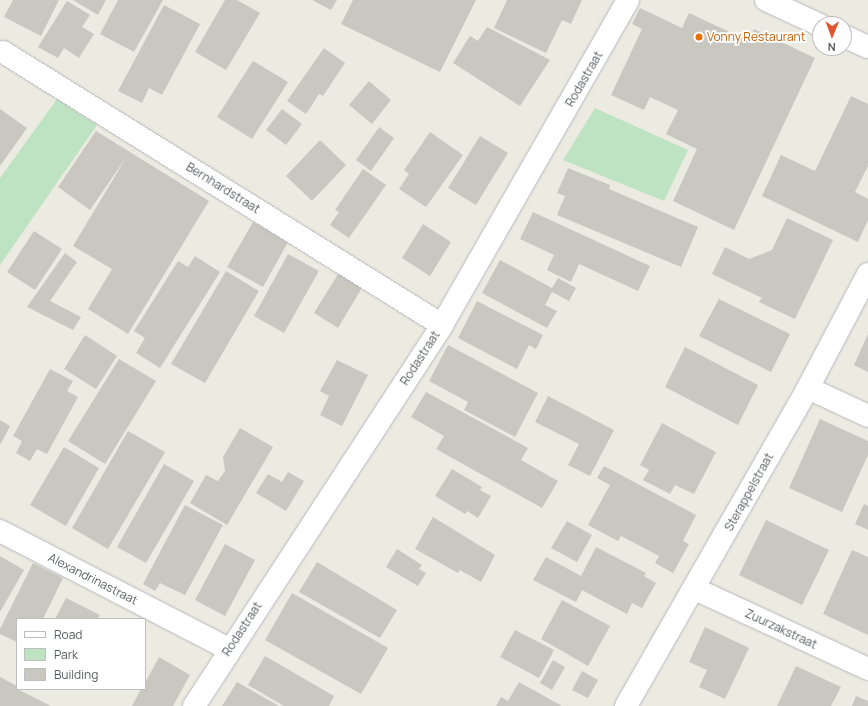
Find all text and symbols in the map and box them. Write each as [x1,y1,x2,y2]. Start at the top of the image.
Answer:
north arrow [812,16,852,56]
place label: Vonny Restaurant [707,30,806,44]
marker: Vonny Restaurant [694,32,704,42]
text: N [828,40,836,55]
street label: Rodastraat [562,49,606,109]
street label: Bernhardstraat [183,160,263,216]
street label: Rodastraat [397,328,443,388]
street label: Sterappelstraat [722,450,776,534]
street label: Alexandrinastraat [46,550,140,608]
street label: Rodastraat [219,599,265,659]
street label: Zuurzakstraat [743,606,819,652]
legend [16,618,146,690]
text: Road [54,626,82,643]
text: Park [54,646,78,663]
text: Building [54,666,98,683]

